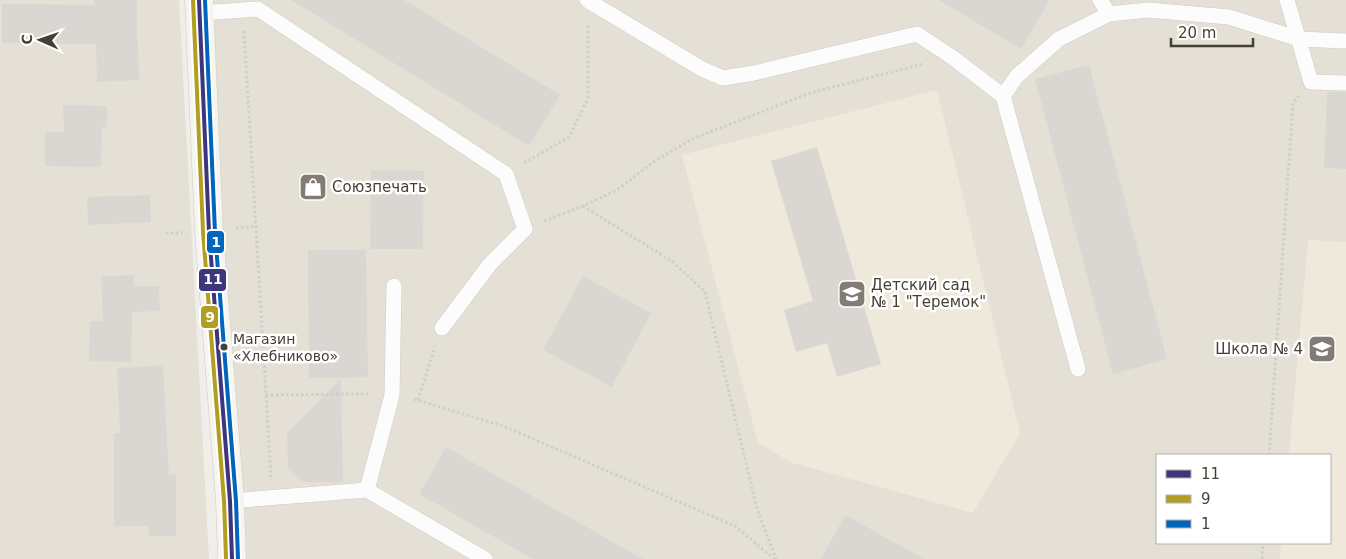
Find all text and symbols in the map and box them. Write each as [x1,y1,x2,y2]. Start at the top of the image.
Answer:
north arrow [15,15,65,65]
scale bar [1171,15,1254,47]
text: 20 m [1178,24,1216,42]
text: С [19,34,35,45]
shop icon: Союзпечать [298,172,328,202]
place label: Союзпечать [332,178,427,196]
line badge: 1 [206,230,225,254]
text: 1 [211,234,221,250]
line badge: 11 [198,268,227,292]
text: 11 [203,271,223,287]
place label: Детский сад № 1 "Теремок" [871,276,986,311]
school or university icon: Детский сад № 1 "Теремок" [837,279,867,309]
line badge: 9 [200,305,219,329]
text: 9 [205,309,215,325]
place label: Магазин «Хлебниково» [233,331,338,364]
school or university icon: Школа № 4 [1307,334,1337,364]
place label: Школа № 4 [1215,340,1303,358]
marker: Магазин «Хлебниково» [219,342,229,352]
legend [1156,454,1331,544]
text: 11 [1201,465,1220,483]
text: 9 [1201,490,1211,508]
text: 1 [1201,515,1211,533]

